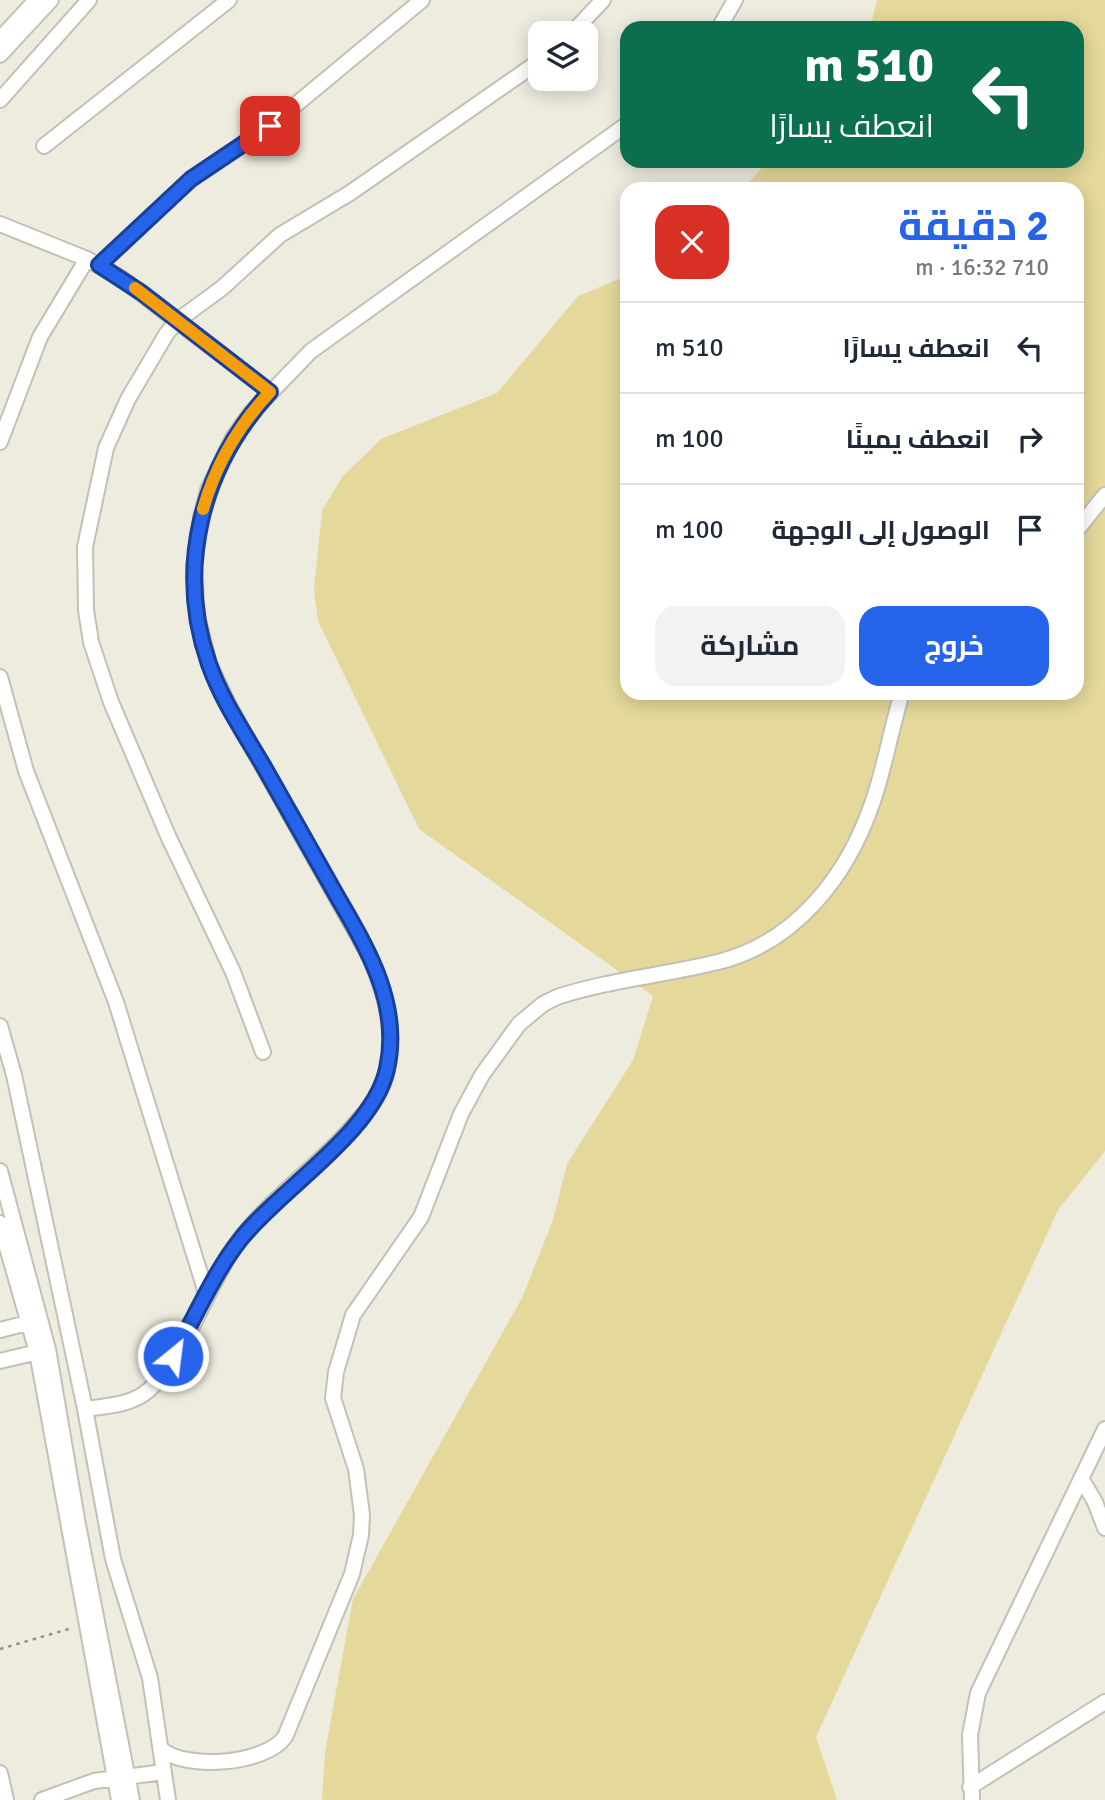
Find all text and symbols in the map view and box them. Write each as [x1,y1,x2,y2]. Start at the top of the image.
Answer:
map controls [528,21,598,91]
button: layers [528,21,598,91]
text: 510 m [804,35,934,95]
icon: left [958,49,1049,140]
pin [240,96,300,156]
icon: arrive [251,107,289,145]
text: انعطف يسارًا [769,107,934,146]
text: 2 دقيقة [898,201,1049,252]
button: close [655,205,729,279]
text: 710 m · 16:32 [915,253,1049,282]
icon: left [1011,329,1049,367]
text: 510 m [655,332,724,364]
text: انعطف يسارًا [842,333,990,365]
icon: right [1011,420,1049,458]
text: 100 m [655,423,724,455]
text: انعطف يمينًا [846,424,990,456]
icon: arrive [1011,511,1049,549]
text: 100 m [655,514,724,546]
text: الوصول إلى الوجهة [771,515,990,547]
button: مشاركة [655,606,845,686]
button: خروج [859,606,1049,686]
position arrow [136,1319,210,1393]

